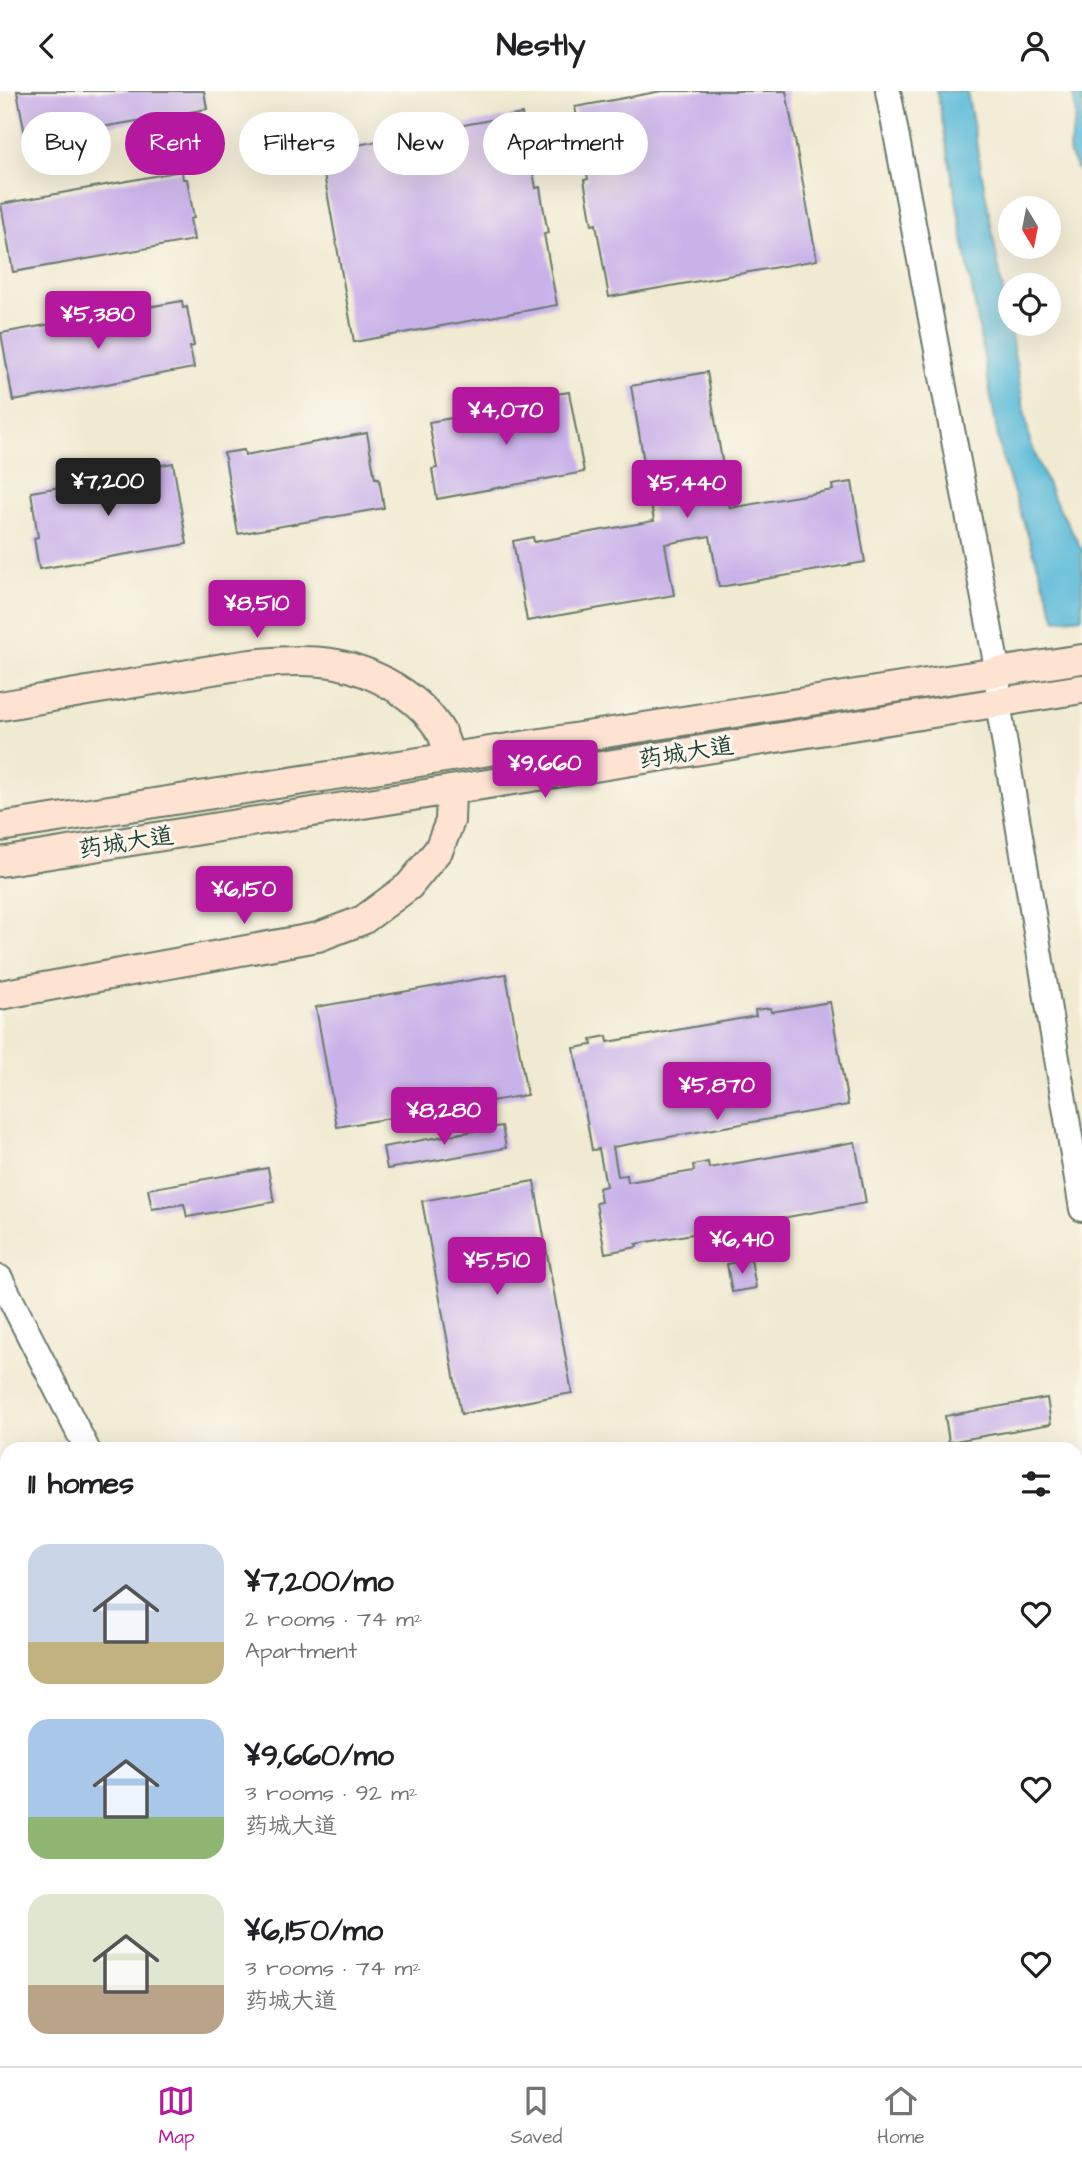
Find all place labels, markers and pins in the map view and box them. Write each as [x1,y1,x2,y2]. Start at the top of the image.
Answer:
pin: ¥5,380 [41,292,155,351]
pin: ¥4,070 [449,387,563,447]
pin: ¥7,200 [51,459,165,518]
pin: ¥5,440 [630,461,744,520]
pin: ¥8,510 [200,581,314,640]
pin: ¥9,660 [488,741,602,800]
pin: ¥6,150 [187,867,301,926]
pin: ¥5,870 [660,1063,774,1122]
pin: ¥8,280 [387,1087,501,1147]
pin: ¥6,410 [685,1217,799,1276]
pin: ¥5,510 [440,1237,554,1297]

